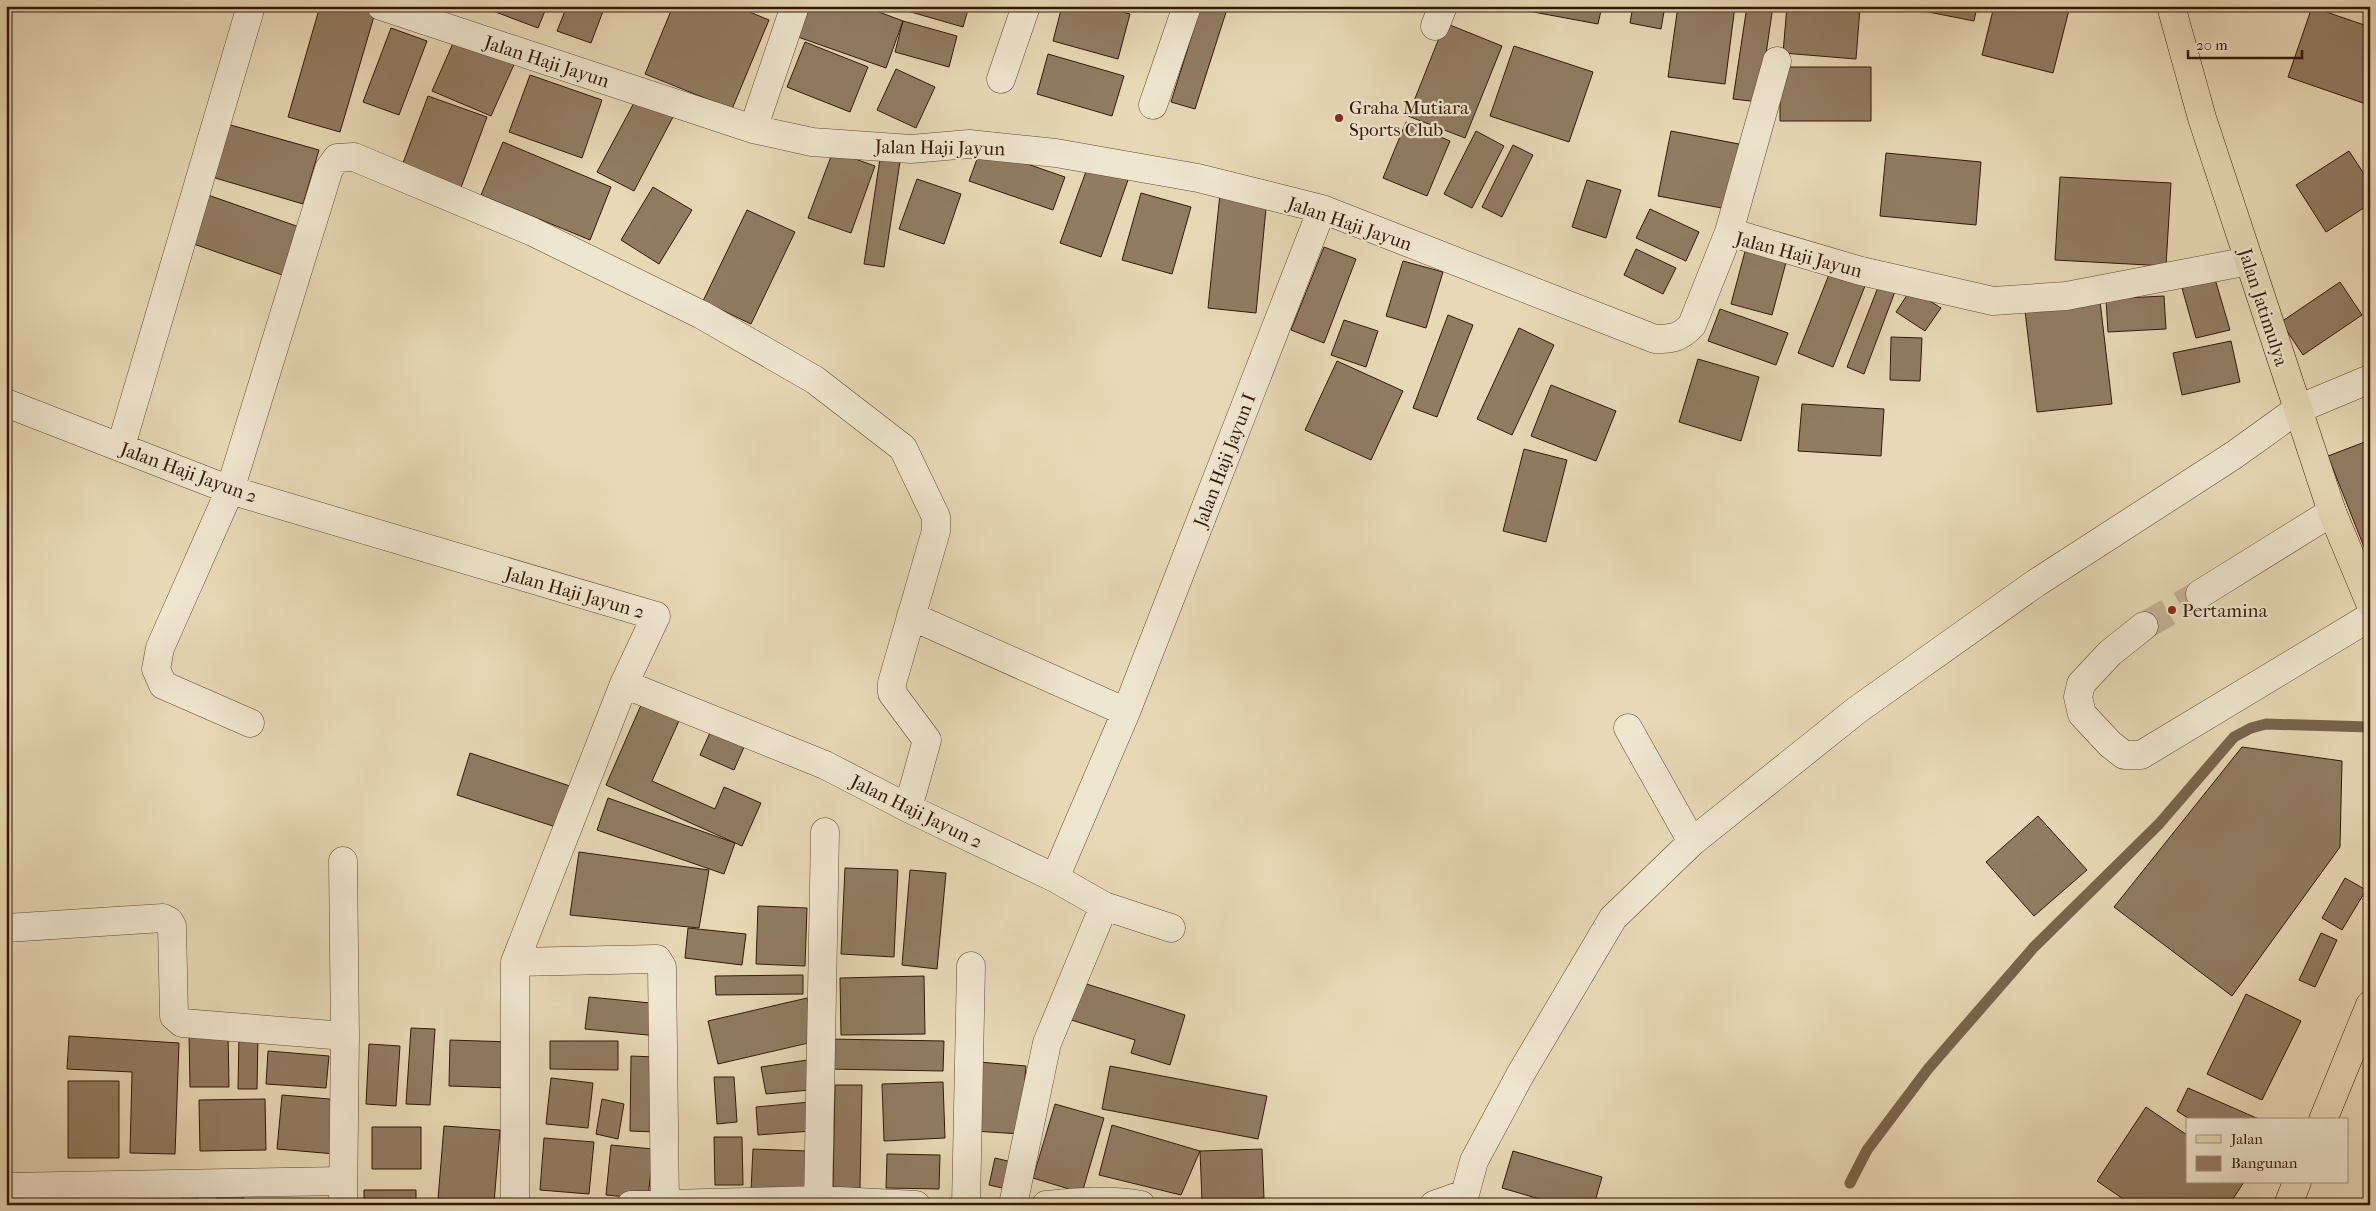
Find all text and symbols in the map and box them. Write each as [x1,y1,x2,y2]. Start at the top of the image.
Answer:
scale bar [2188,28,2302,60]
street label: Jalan Haji Jayun [479,31,612,93]
text: 20 m [2196,36,2228,54]
place label: Graha Mutiara Sports Club [1349,97,1469,141]
marker: Graha Mutiara Sports Club [1333,112,1345,124]
street label: Jalan Haji Jayun [873,136,1005,160]
street label: Jalan Haji Jayun [1283,192,1415,256]
street label: Jalan Haji Jayun [1731,227,1864,282]
street label: Jalan Jatimulya [2233,244,2293,369]
street label: Jalan Haji Jayun I [1189,390,1261,532]
street label: Jalan Haji Jayun 2 [115,437,260,508]
street label: Jalan Haji Jayun 2 [501,562,647,623]
place label: Pertamina [2182,600,2268,622]
marker: Pertamina [2166,604,2178,616]
street label: Jalan Haji Jayun 2 [845,770,986,853]
legend [2186,1118,2348,1184]
text: Jalan [2230,1130,2263,1148]
text: Bangunan [2231,1154,2298,1172]

